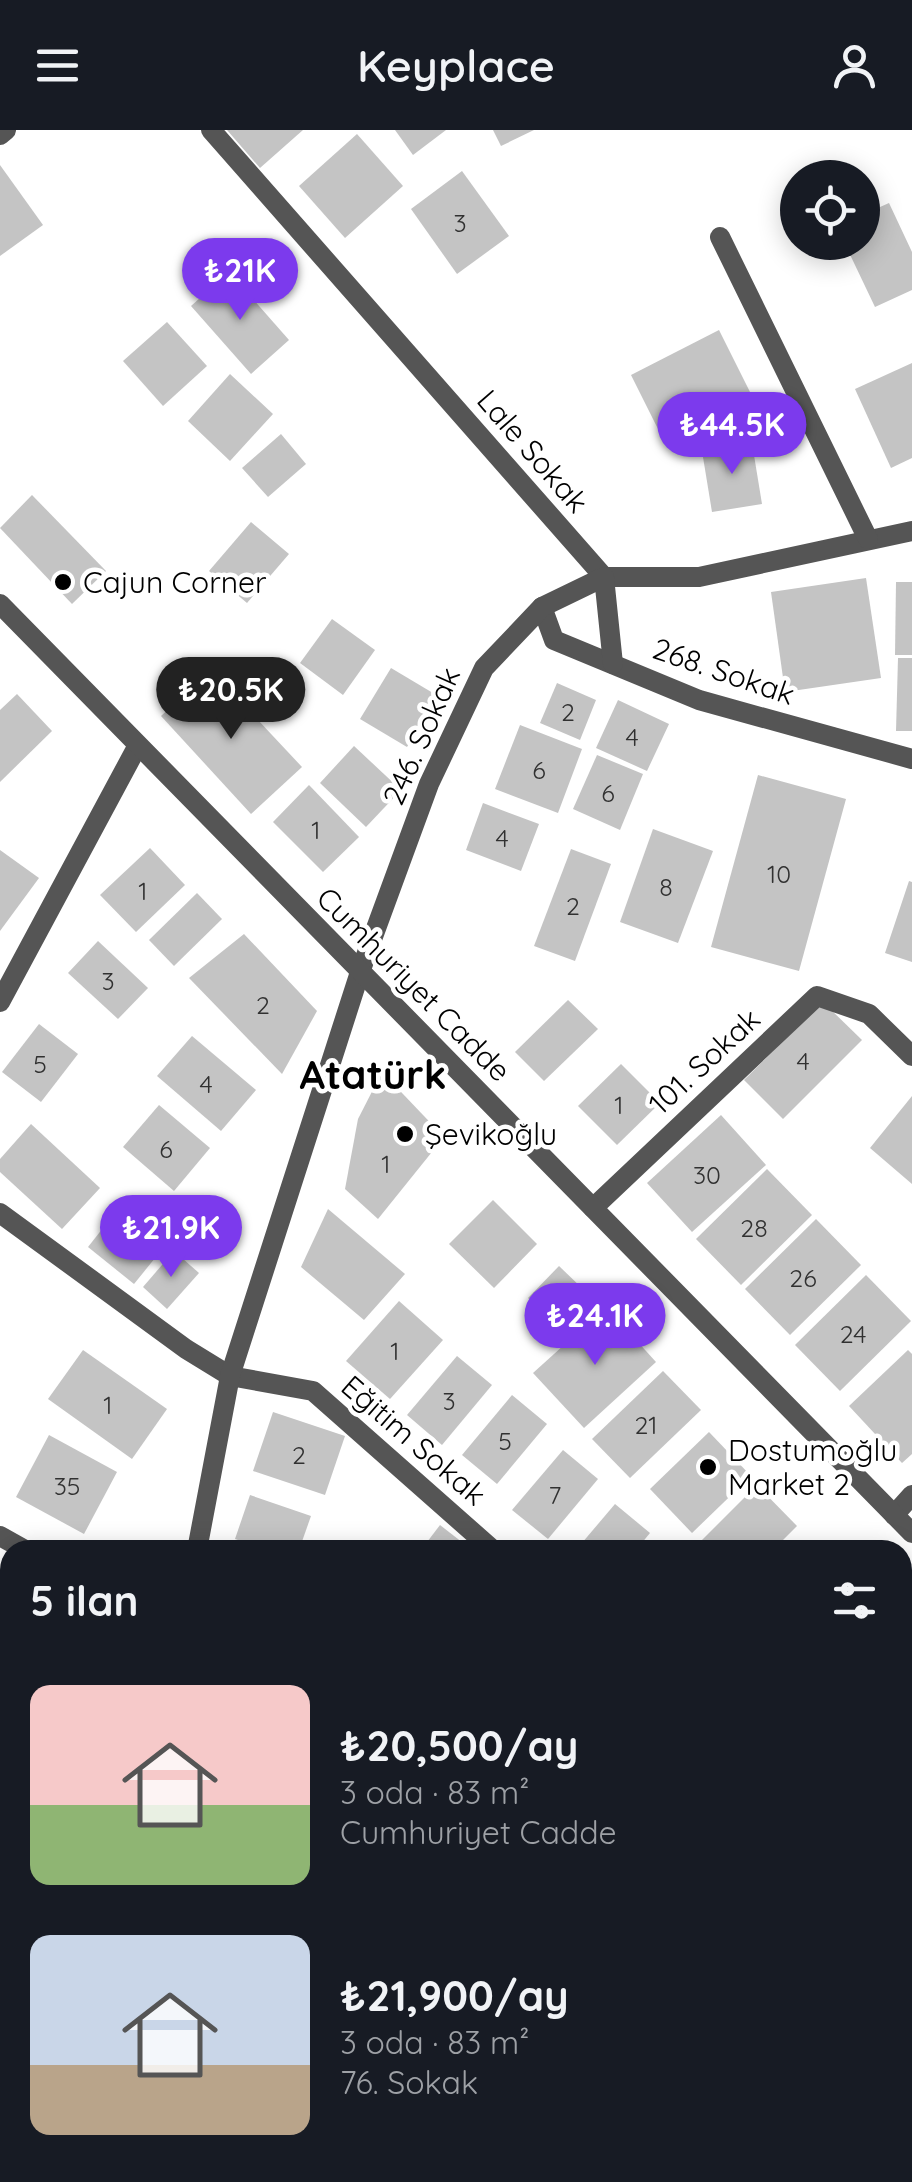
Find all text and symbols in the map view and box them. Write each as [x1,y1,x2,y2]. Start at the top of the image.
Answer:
text: Keyplace [357,37,555,93]
icon: menu [30,38,85,93]
icon: person [827,38,882,93]
map controls [780,160,880,260]
button: locate [780,160,880,260]
house number: 3 [453,207,467,238]
pin: ₺21K [181,238,299,323]
text: ₺21K [204,250,276,290]
street label: Lale Sokak [469,382,597,520]
pin: ₺44.5K [651,392,813,477]
text: ₺44.5K [679,404,785,444]
place label: Cajun Corner [83,563,267,601]
marker: Cajun Corner [52,571,74,593]
street label: 268. Sokak [648,629,800,713]
pin: ₺20.5K [150,657,312,742]
street label: 246. Sokak [374,661,468,811]
text: ₺20.5K [178,669,284,709]
house number: 2 [561,696,575,727]
house number: 4 [625,721,639,752]
house number: 6 [532,754,546,785]
house number: 6 [601,777,615,808]
house number: 1 [311,814,321,845]
house number: 4 [495,822,509,853]
house number: 10 [767,858,791,889]
house number: 8 [659,871,673,902]
house number: 1 [138,875,148,906]
street label: Cumhuriyet Cadde [309,879,519,1089]
house number: 2 [566,890,580,921]
house number: 3 [101,965,115,996]
house number: 2 [256,989,270,1020]
street label: 101. Sokak [640,1000,768,1122]
house number: 4 [796,1045,810,1076]
house number: 5 [33,1048,47,1079]
district label: Atatürk [300,1049,446,1099]
house number: 4 [199,1068,213,1099]
house number: 1 [614,1089,624,1120]
place label: Şevikoğlu [425,1115,557,1153]
marker: Şevikoğlu [394,1123,416,1145]
house number: 6 [159,1133,173,1164]
house number: 1 [381,1148,391,1179]
house number: 30 [693,1159,721,1190]
pin: ₺21.9K [90,1195,252,1280]
text: ₺21.9K [122,1207,220,1247]
house number: 28 [740,1212,768,1243]
house number: 26 [789,1262,817,1293]
pin: ₺24.1K [514,1283,676,1368]
text: ₺24.1K [546,1295,644,1335]
house number: 24 [840,1318,866,1349]
house number: 1 [390,1335,400,1366]
street label: Eğitim Sokak [334,1367,494,1513]
house number: 3 [442,1385,456,1416]
house number: 1 [103,1389,113,1420]
house number: 21 [634,1409,658,1440]
house number: 5 [498,1425,512,1456]
place label: Dostumoğlu Market 2 [728,1431,897,1503]
house number: 2 [292,1439,306,1470]
marker: Dostumoğlu Market 2 [697,1456,719,1478]
house number: 35 [54,1470,80,1501]
house number: 7 [549,1479,562,1510]
icon: filters [827,1573,882,1628]
text: 5 ilan [30,1574,139,1627]
text: ₺20,500/ay [340,1719,578,1772]
icon: home [110,1725,230,1845]
text: 3 oda · 83 m² [340,1772,529,1812]
text: Cumhuriyet Cadde [340,1812,617,1852]
text: ₺21,900/ay [340,1969,569,2022]
icon: home [110,1975,230,2095]
text: 3 oda · 83 m² [340,2022,529,2062]
text: 76. Sokak [340,2062,478,2102]

